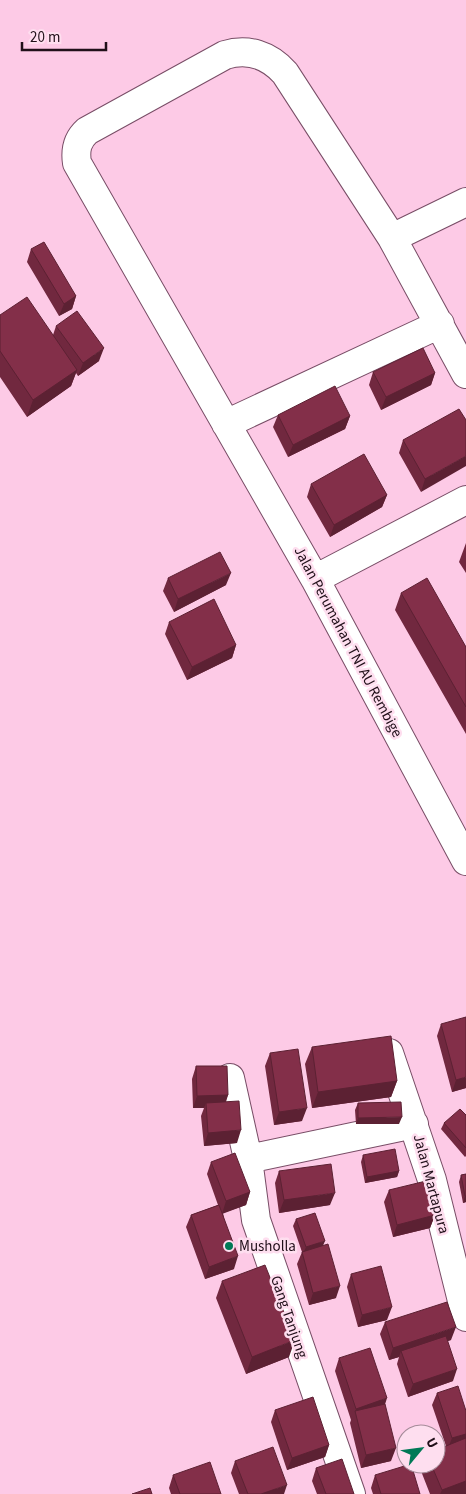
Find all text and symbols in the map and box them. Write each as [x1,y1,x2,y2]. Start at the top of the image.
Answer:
scale bar [22,20,106,52]
text: 20 m [30,27,60,48]
street label: Jalan Perumahan TNI AU Rembige [289,543,407,741]
street label: Jalan Martapura [408,1132,454,1236]
place label: Musholla [239,1236,296,1257]
marker: Musholla [223,1240,235,1252]
street label: Gang Tanjung [265,1273,313,1361]
north arrow [396,1424,446,1474]
text: U [420,1434,442,1452]

